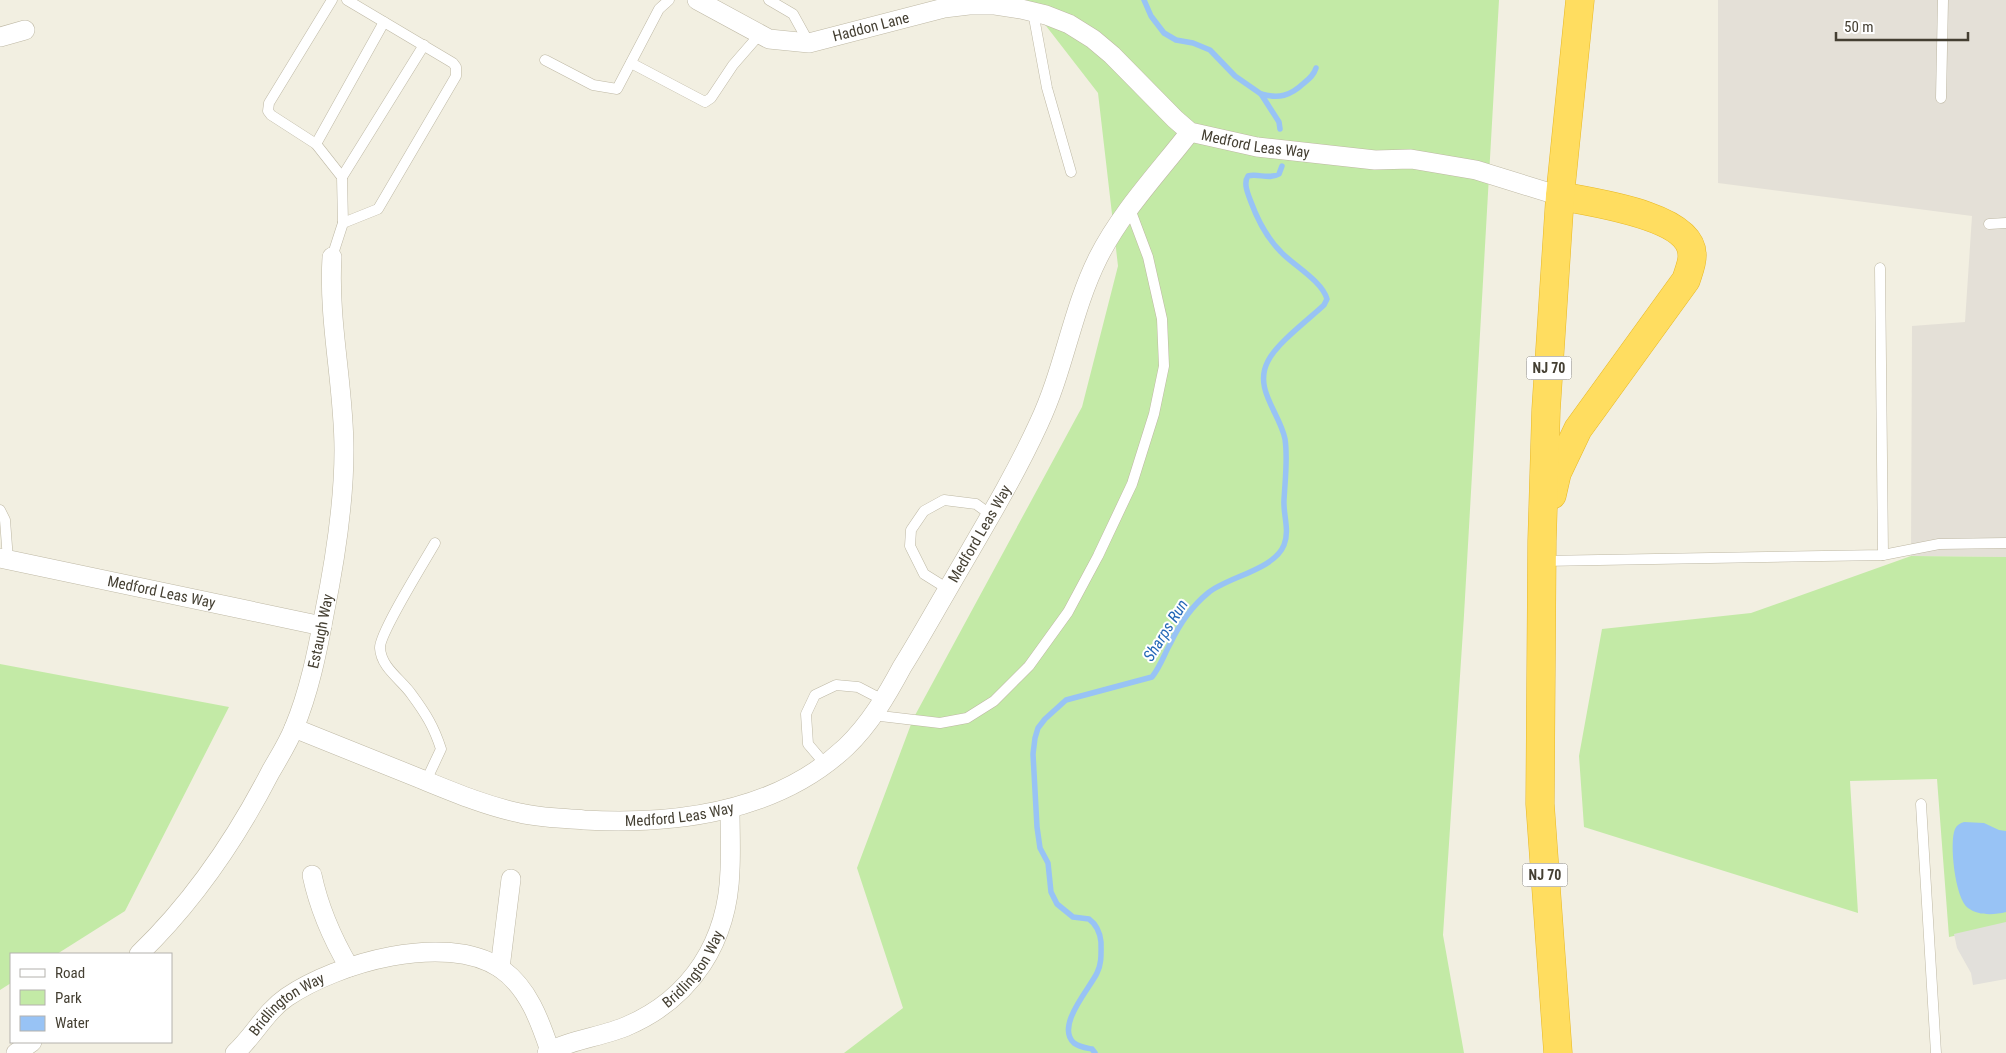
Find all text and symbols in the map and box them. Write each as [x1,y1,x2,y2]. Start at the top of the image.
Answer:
street label: Haddon Lane [831,8,911,45]
scale bar [1836,10,1968,42]
text: 50 m [1844,18,1874,36]
street label: Medford Leas Way [1200,126,1311,162]
road number: NJ 70 [1526,356,1572,379]
street label: Medford Leas Way [945,482,1015,586]
street label: Medford Leas Way [106,572,217,612]
street label: Estaugh Way [304,592,337,670]
water label: Sharps Run [1139,596,1192,665]
street label: Medford Leas Way [625,798,736,830]
road number: NJ 70 [1522,864,1568,886]
street label: Bridlington Way [659,928,727,1012]
legend [10,953,172,1043]
text: Road [55,964,85,982]
street label: Bridlington Way [245,969,327,1039]
text: Park [55,989,82,1007]
text: Water [55,1014,90,1032]

